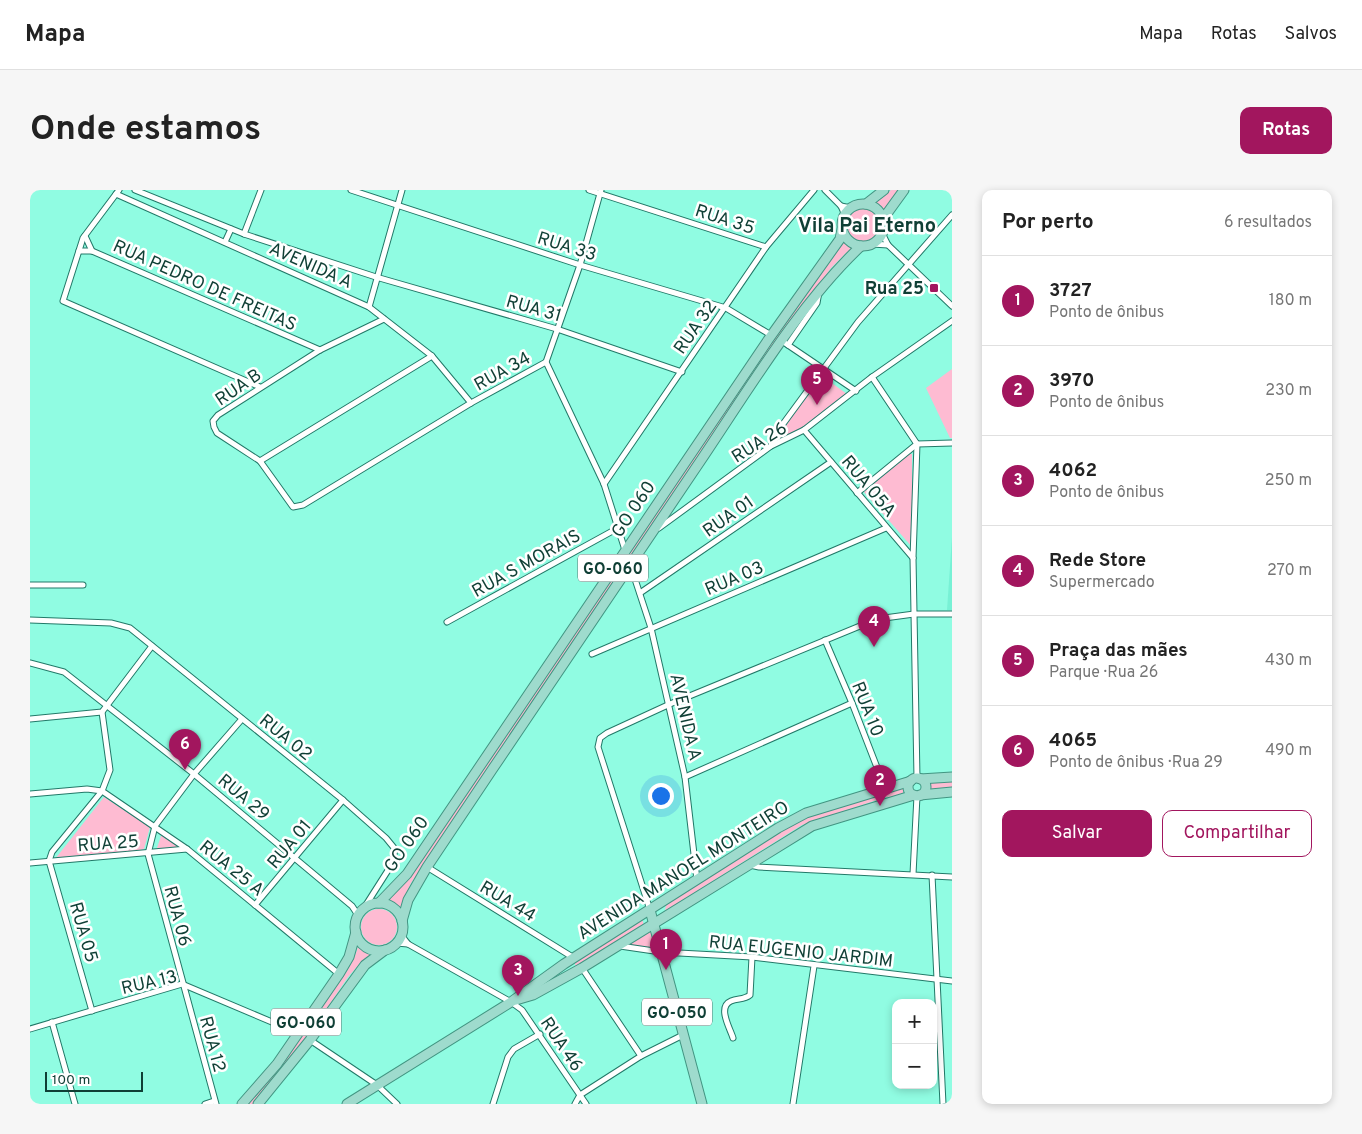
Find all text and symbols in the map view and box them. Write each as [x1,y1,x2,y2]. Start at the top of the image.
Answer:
text: Mapa [25,20,85,50]
text: Mapa [1139,23,1183,46]
text: Rotas [1211,23,1257,46]
text: Salvos [1285,23,1337,46]
button: Rotas [1240,107,1332,154]
text: Onde estamos [30,108,261,152]
street label: RUA 35 [692,200,757,241]
text: Por perto [1002,209,1094,236]
text: 6 resultados [1224,213,1312,233]
district label: Vila Pai Eterno [798,214,936,240]
street label: RUA 33 [534,228,599,267]
street label: RUA PEDRO DE FREITAS [109,235,300,337]
street label: AVENIDA A [265,238,356,295]
place label: Rua 25 [865,278,924,301]
text: 3727 [1049,279,1092,303]
marker: Rua 25 [928,282,940,294]
street label: RUA 31 [503,291,564,328]
text: 1 [1015,291,1021,311]
text: 180 m [1269,291,1312,311]
street label: RUA 32 [669,296,723,359]
text: Ponto de ônibus [1049,303,1164,323]
street label: RUA 34 [470,347,535,397]
street label: RUA B [211,364,266,412]
pin: 5 [801,364,833,405]
text: 3970 [1049,369,1094,393]
text: 2 [1013,381,1023,401]
text: 230 m [1265,381,1312,401]
text: Ponto de ônibus [1049,393,1164,413]
street label: RUA 26 [728,417,792,469]
street label: RUA 05A [835,451,900,523]
text: 4062 [1049,459,1097,483]
text: 3 [1013,471,1023,491]
text: 250 m [1265,471,1312,491]
street label: GO 060 [607,477,662,543]
text: Ponto de ônibus [1049,483,1164,503]
street label: RUA 01 [699,491,759,543]
street label: RUA S MORAIS [468,525,585,604]
text: Rede Store [1049,549,1146,573]
road number: GO-060 [578,554,648,582]
street label: RUA 03 [702,557,767,602]
text: 4 [1013,561,1023,581]
text: 270 m [1267,561,1312,581]
text: Supermercado [1049,573,1155,593]
pin: 4 [858,606,890,647]
text: Praça das mães [1049,639,1188,663]
text: 5 [1013,651,1023,671]
text: 430 m [1265,651,1312,671]
text: Parque · Rua 26 [1049,663,1158,683]
street label: AVENIDA A [663,671,706,763]
street label: RUA 10 [845,679,888,741]
street label: RUA 02 [254,710,316,767]
pin: 6 [169,729,201,770]
text: 4065 [1049,729,1097,753]
text: 6 [1013,741,1023,761]
text: 490 m [1265,741,1312,761]
text: Ponto de ônibus · Rua 29 [1049,753,1223,773]
pin: 2 [864,765,896,806]
street label: RUA 29 [212,770,274,827]
your location [648,783,674,809]
street label: AVENIDA MANOEL MONTEIRO [574,797,794,946]
button: Salvar [1002,810,1152,857]
button: Compartilhar [1162,810,1312,857]
street label: GO 060 [380,812,435,878]
street label: RUA 01 [263,816,317,874]
street label: RUA 25 [77,831,140,858]
street label: RUA 25 A [194,836,268,902]
street label: RUA 44 [475,877,540,928]
street label: RUA 06 [157,884,196,949]
street label: RUA 05 [63,899,102,965]
pin: 1 [650,929,682,970]
street label: RUA EUGENIO JARDIM [708,931,894,974]
pin: 3 [502,955,534,996]
street label: RUA 13 [119,966,180,1001]
road number: GO-050 [642,999,712,1026]
map controls [892,999,937,1089]
button: + [892,999,937,1044]
road number: GO-060 [271,1009,341,1036]
street label: RUA 46 [534,1013,587,1077]
street label: RUA 12 [193,1014,230,1075]
button: − [892,1044,937,1089]
scale bar [45,1069,142,1092]
text: 100 m [52,1072,90,1089]

